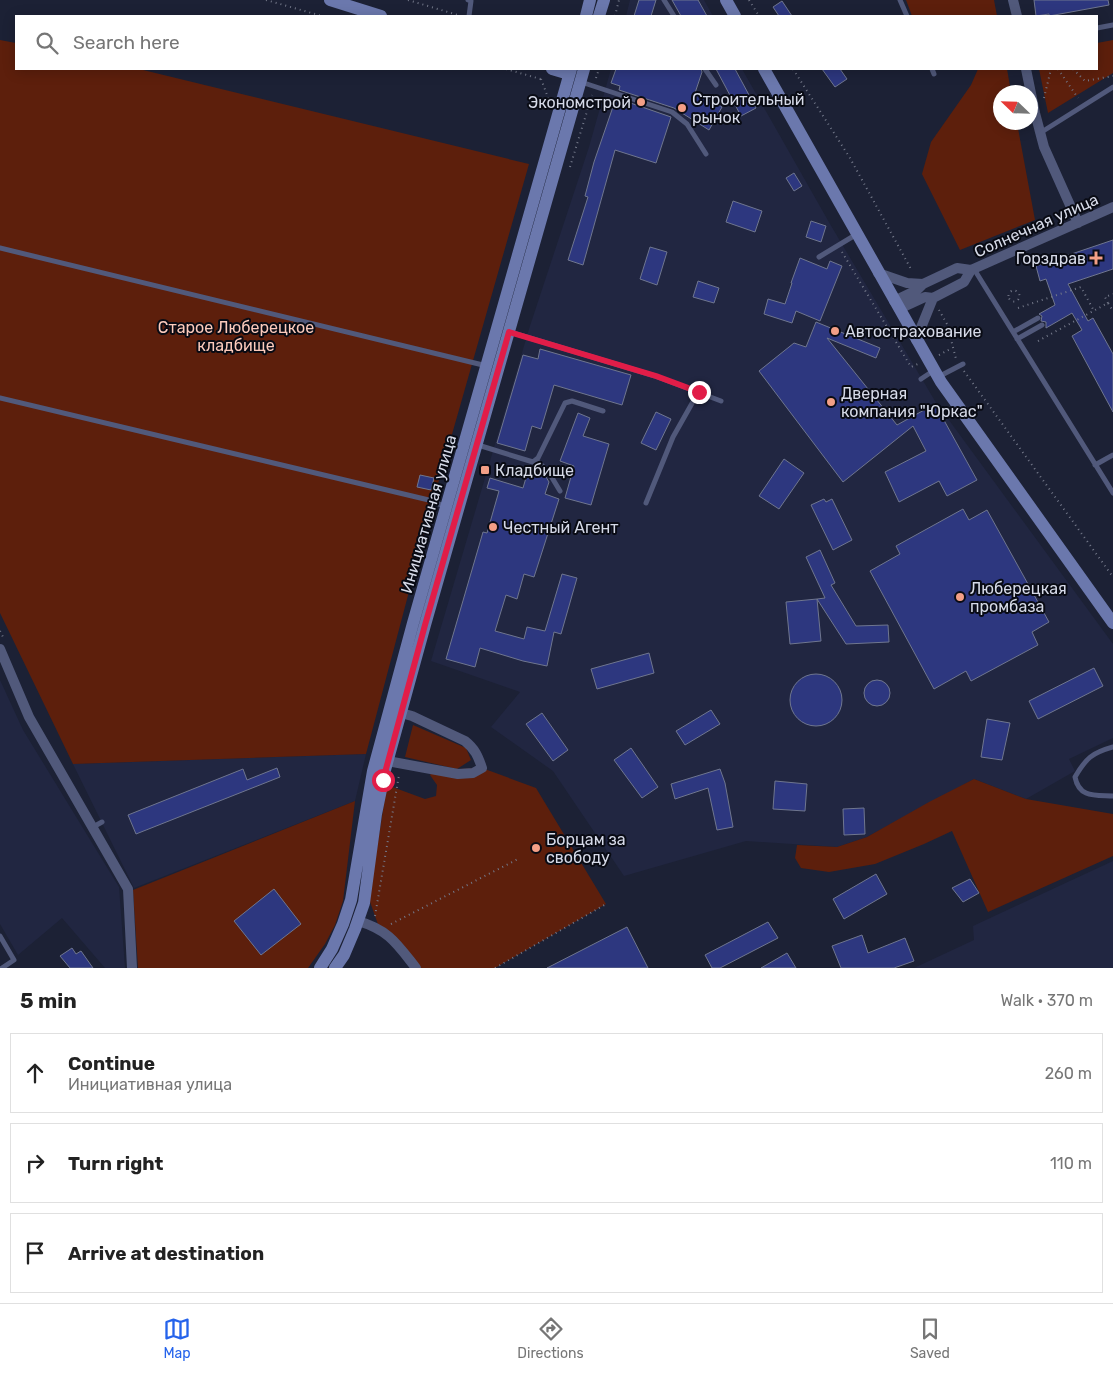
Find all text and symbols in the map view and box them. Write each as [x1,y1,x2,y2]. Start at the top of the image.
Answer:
search box [15,15,1098,70]
icon: search [33,29,61,57]
text: Search here [73,31,180,54]
north arrow [993,85,1038,130]
place label: Строительный рынок [692,90,805,127]
place label: Экономстрой [528,93,631,112]
marker: Экономстрой [635,96,647,108]
marker: Строительный рынок [676,102,688,114]
street label: Солнечная улица [971,190,1101,261]
place label: Горздрав [1016,249,1086,268]
marker: Горздрав [1090,252,1102,264]
park label: Старое Люберецкое кладбище [158,318,314,355]
place label: Автострахование [845,322,982,341]
marker: Автострахование [829,325,841,337]
route end [688,381,711,404]
place label: Дверная компания "Юркас" [841,384,983,421]
marker: Дверная компания "Юркас" [825,396,837,408]
street label: Инициативная улица [397,433,460,596]
place label: Кладбище [495,461,574,480]
marker: Кладбище [479,464,491,476]
place label: Честный Агент [503,518,619,537]
marker: Честный Агент [487,521,499,533]
place label: Люберецкая промбаза [970,579,1067,616]
marker: Люберецкая промбаза [954,591,966,603]
route start [372,769,395,792]
place label: Борцам за свободу [546,830,626,867]
marker: Борцам за свободу [530,842,542,854]
text: 5 min [20,988,77,1013]
text: Walk · 370 m [1000,991,1093,1010]
text: Continue [68,1052,155,1075]
icon: ahead [21,1059,49,1087]
text: 260 m [1045,1064,1092,1083]
text: Инициативная улица [68,1075,232,1094]
icon: right [21,1149,49,1177]
text: Turn right [68,1152,163,1175]
text: 110 m [1050,1154,1092,1173]
icon: arrive [21,1239,49,1267]
text: Arrive at destination [68,1242,264,1265]
tab: Map [163,1315,191,1362]
tab: Directions [517,1315,584,1362]
tab: Saved [910,1315,950,1362]

